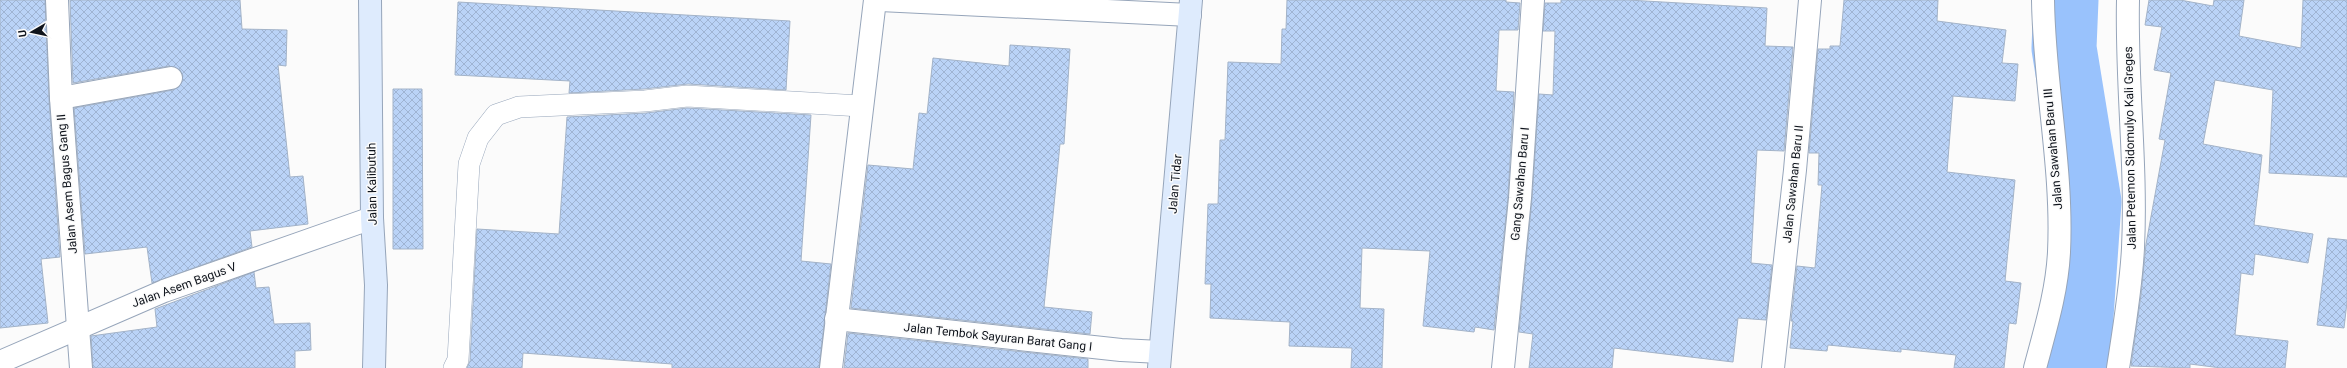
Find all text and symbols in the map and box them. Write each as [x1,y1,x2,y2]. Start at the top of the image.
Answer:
north arrow [12,12,52,52]
text: U [16,29,30,38]
street label: Jalan Petemon Sidomulyo Kali Greges [2121,46,2139,250]
street label: Jalan Sawahan Baru III [2041,88,2065,210]
street label: Jalan Asem Bagus Gang II [54,114,80,254]
street label: Jalan Sawahan Baru II [1780,124,1806,244]
street label: Gang Sawahan Baru I [1508,127,1532,241]
street label: Jalan Kalibutuh [364,143,380,225]
street label: Jalan Tidar [1165,154,1185,214]
street label: Jalan Asem Bagus V [130,259,239,310]
street label: Jalan Tembok Sayuran Barat Gang I [903,320,1093,354]

